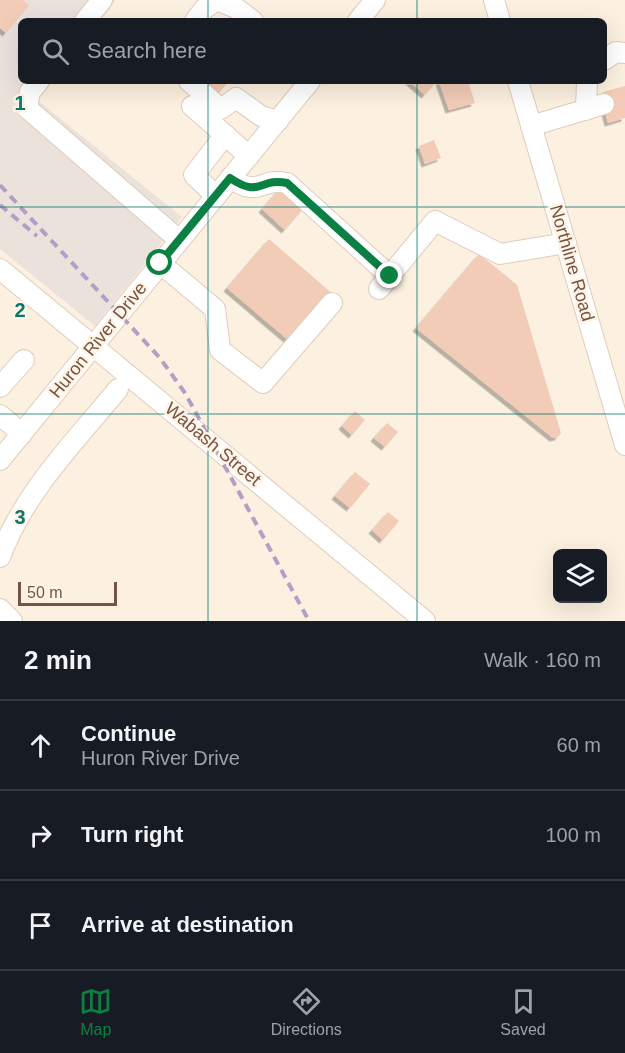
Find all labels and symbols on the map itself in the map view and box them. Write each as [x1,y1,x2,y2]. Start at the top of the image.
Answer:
text: 1 [14,92,26,114]
street label: Northline Road [546,203,598,323]
route start [146,249,172,275]
route end [376,262,402,288]
street label: Huron River Drive [45,278,151,402]
text: 2 [14,299,26,321]
street label: Wabash Street [161,398,265,490]
text: 3 [14,506,26,528]
scale bar [18,579,117,606]

